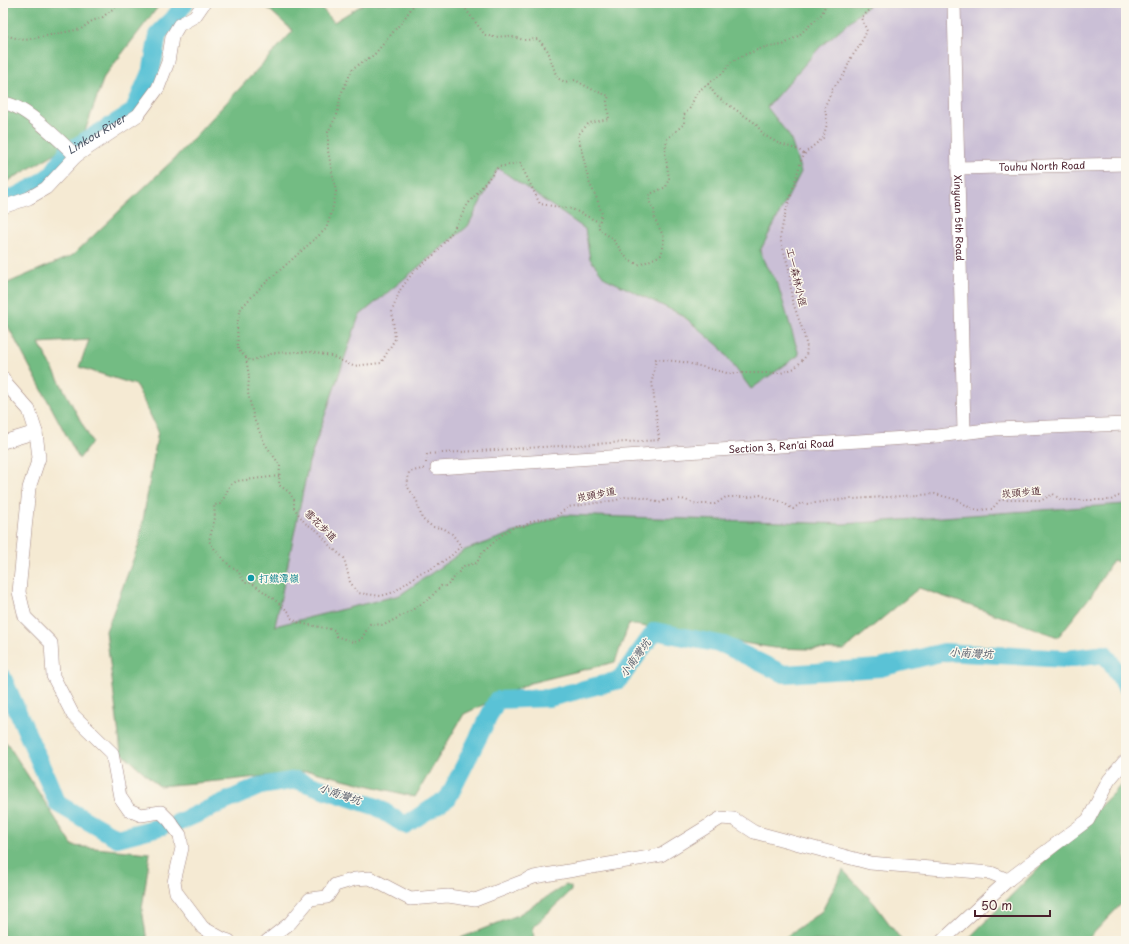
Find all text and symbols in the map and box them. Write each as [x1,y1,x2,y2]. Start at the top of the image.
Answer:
water label: Linkou River [63,108,131,158]
street label: Touhu North Road [998,157,1086,174]
street label: Xinyuan 5th Road [950,175,968,261]
street label: 工一森林小徑 [783,246,812,308]
street label: Section 3, Ren'ai Road [728,435,835,456]
street label: 崁頭步道 [575,482,617,505]
street label: 崁頭步道 [1000,482,1042,501]
street label: 雪花步道 [302,505,341,544]
place label: 打鐵潭嶺 [259,570,299,585]
marker: 打鐵潭嶺 [246,573,256,583]
water label: 小南灣坑 [615,634,655,681]
water label: 小南灣坑 [949,643,994,662]
water label: 小南灣坑 [317,778,365,809]
scale bar [975,892,1050,918]
text: 50 m [981,896,1012,914]

